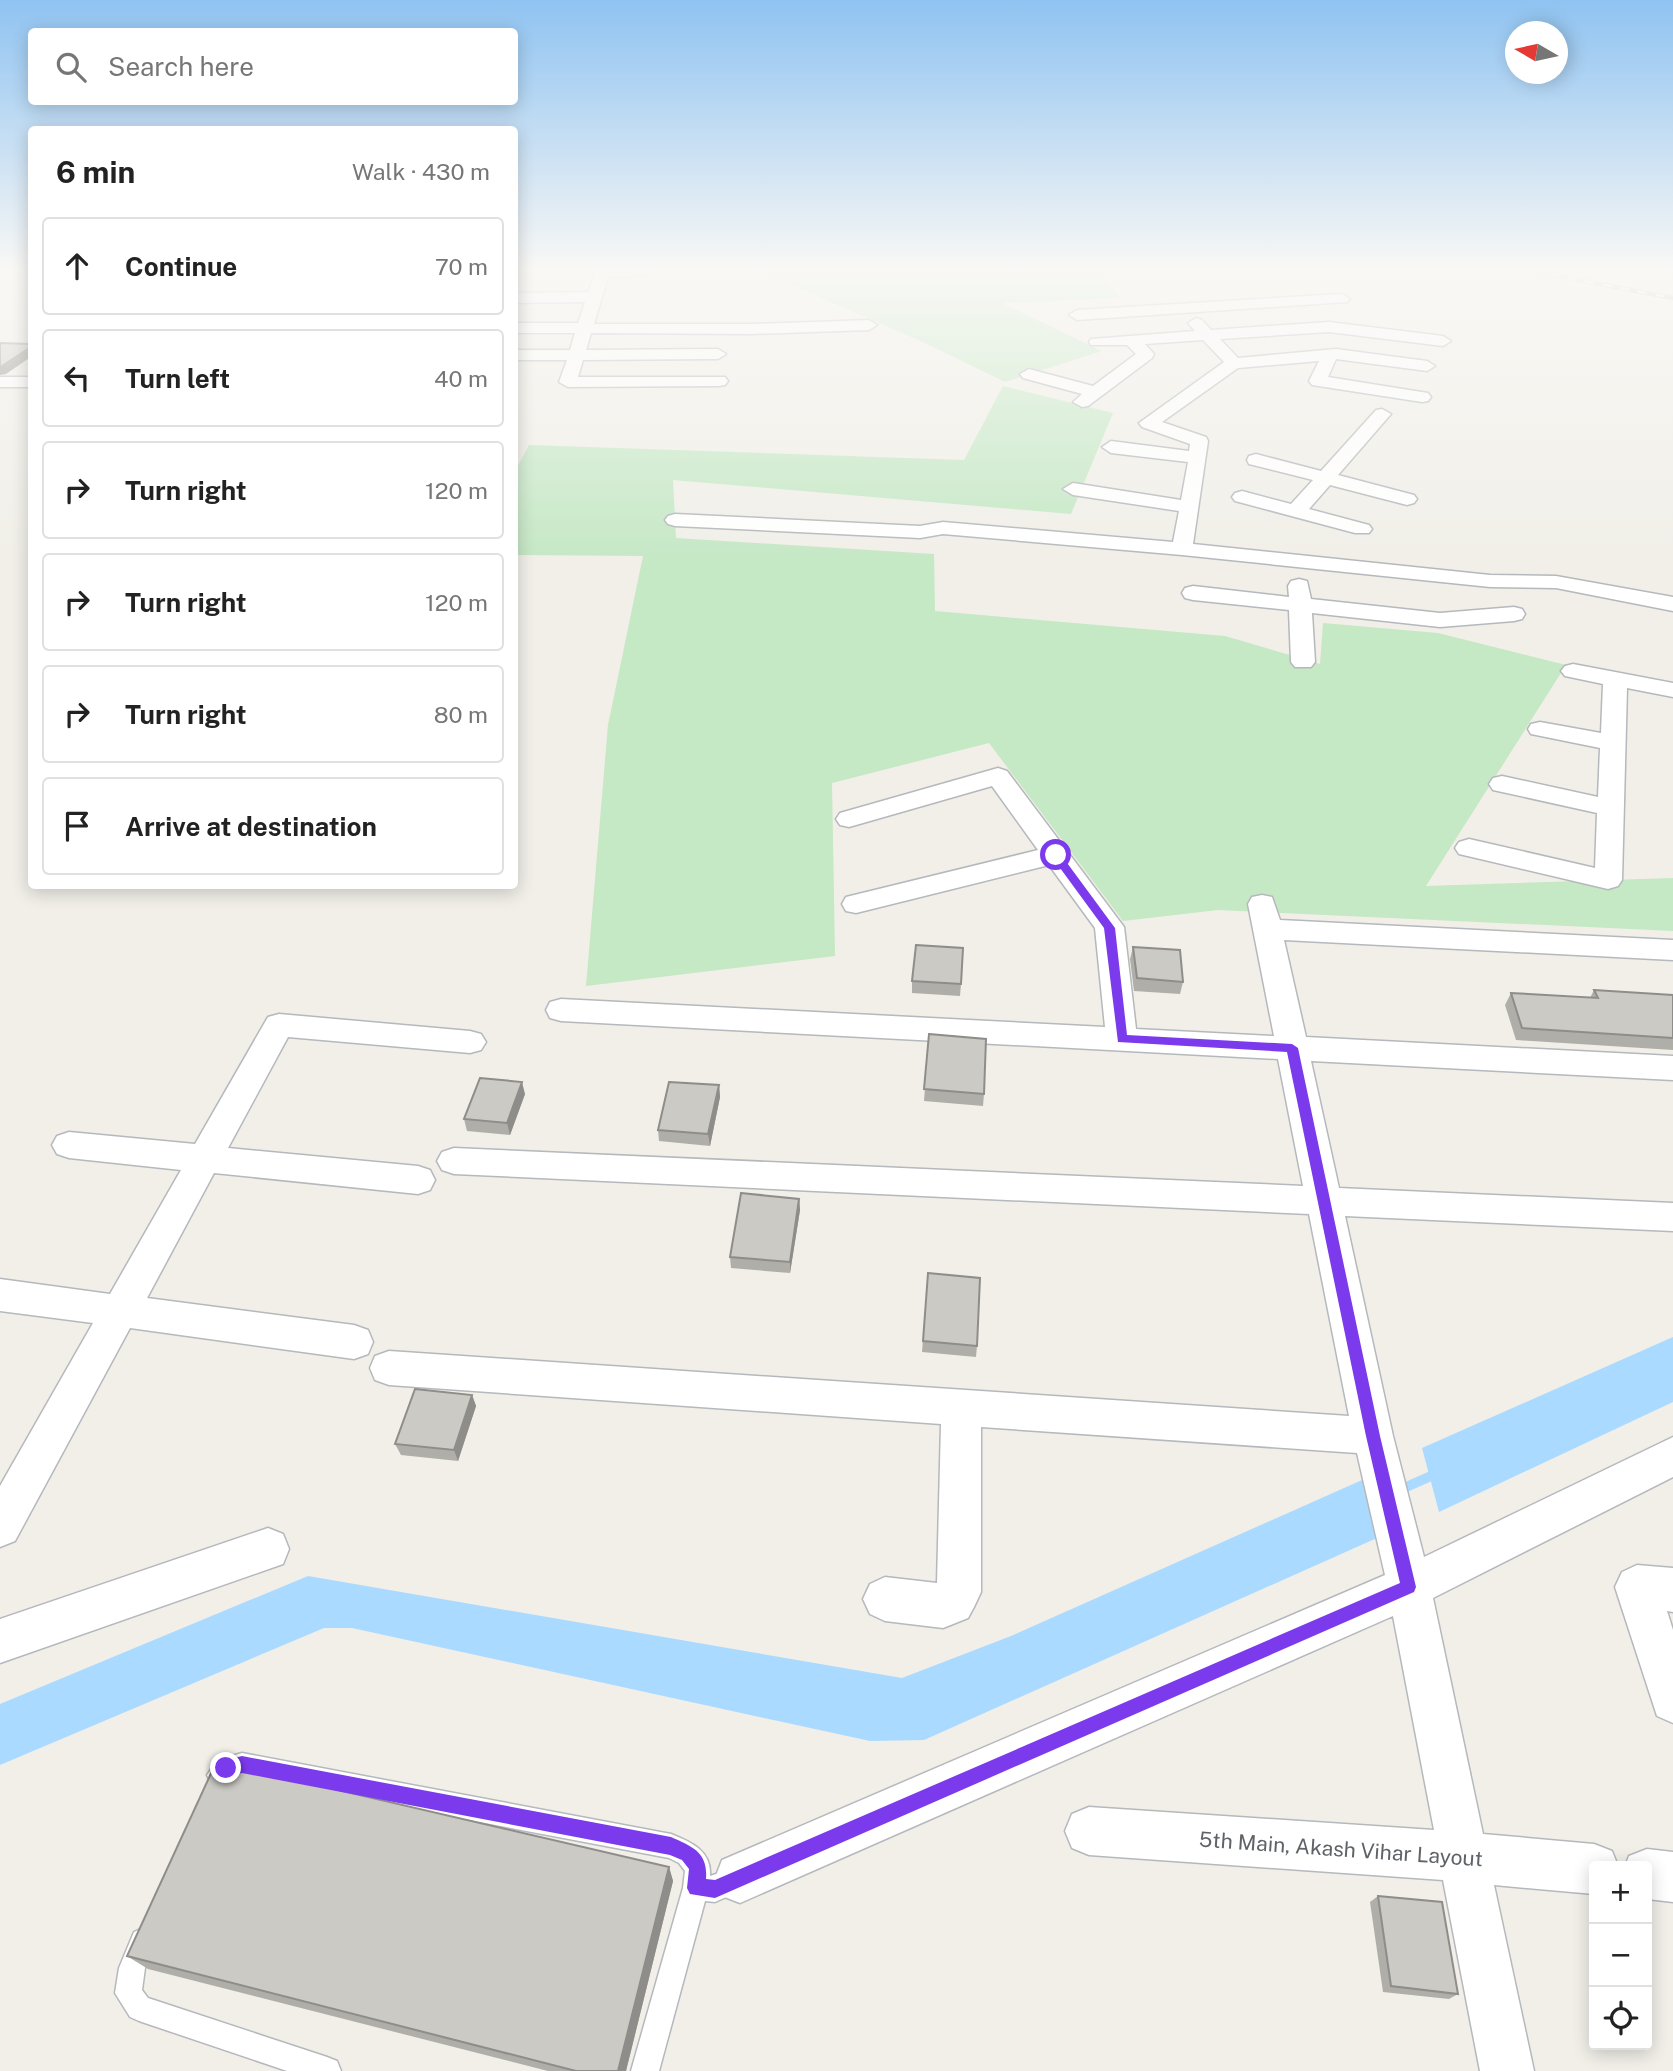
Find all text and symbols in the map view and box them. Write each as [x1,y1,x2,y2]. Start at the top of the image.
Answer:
north arrow [1505,21,1568,84]
search box [28,28,518,105]
icon: search [52,48,90,86]
text: Search here [108,51,254,82]
text: 6 min [56,154,135,190]
text: Walk · 430 m [352,158,490,185]
icon: ahead [58,247,96,285]
text: Continue [125,251,237,282]
text: 70 m [435,253,488,280]
icon: left [58,359,96,397]
text: Turn left [125,363,230,394]
text: 40 m [434,365,488,392]
icon: right [58,471,96,509]
text: Turn right [125,475,247,506]
text: 120 m [425,477,488,504]
icon: right [58,583,96,621]
text: Turn right [125,587,247,618]
text: 120 m [425,589,488,616]
icon: right [58,695,96,733]
text: Turn right [125,699,247,730]
text: 80 m [434,701,488,728]
icon: arrive [58,807,96,845]
text: Arrive at destination [125,811,377,842]
route start [1040,839,1071,870]
route end [210,1752,241,1783]
street label: 5th Main, Akash Vihar Layout [1198,1827,1484,1871]
map controls [1589,1861,1652,2050]
button: + [1589,1861,1652,1924]
button: − [1589,1924,1652,1987]
button: locate [1589,1987,1652,2050]

